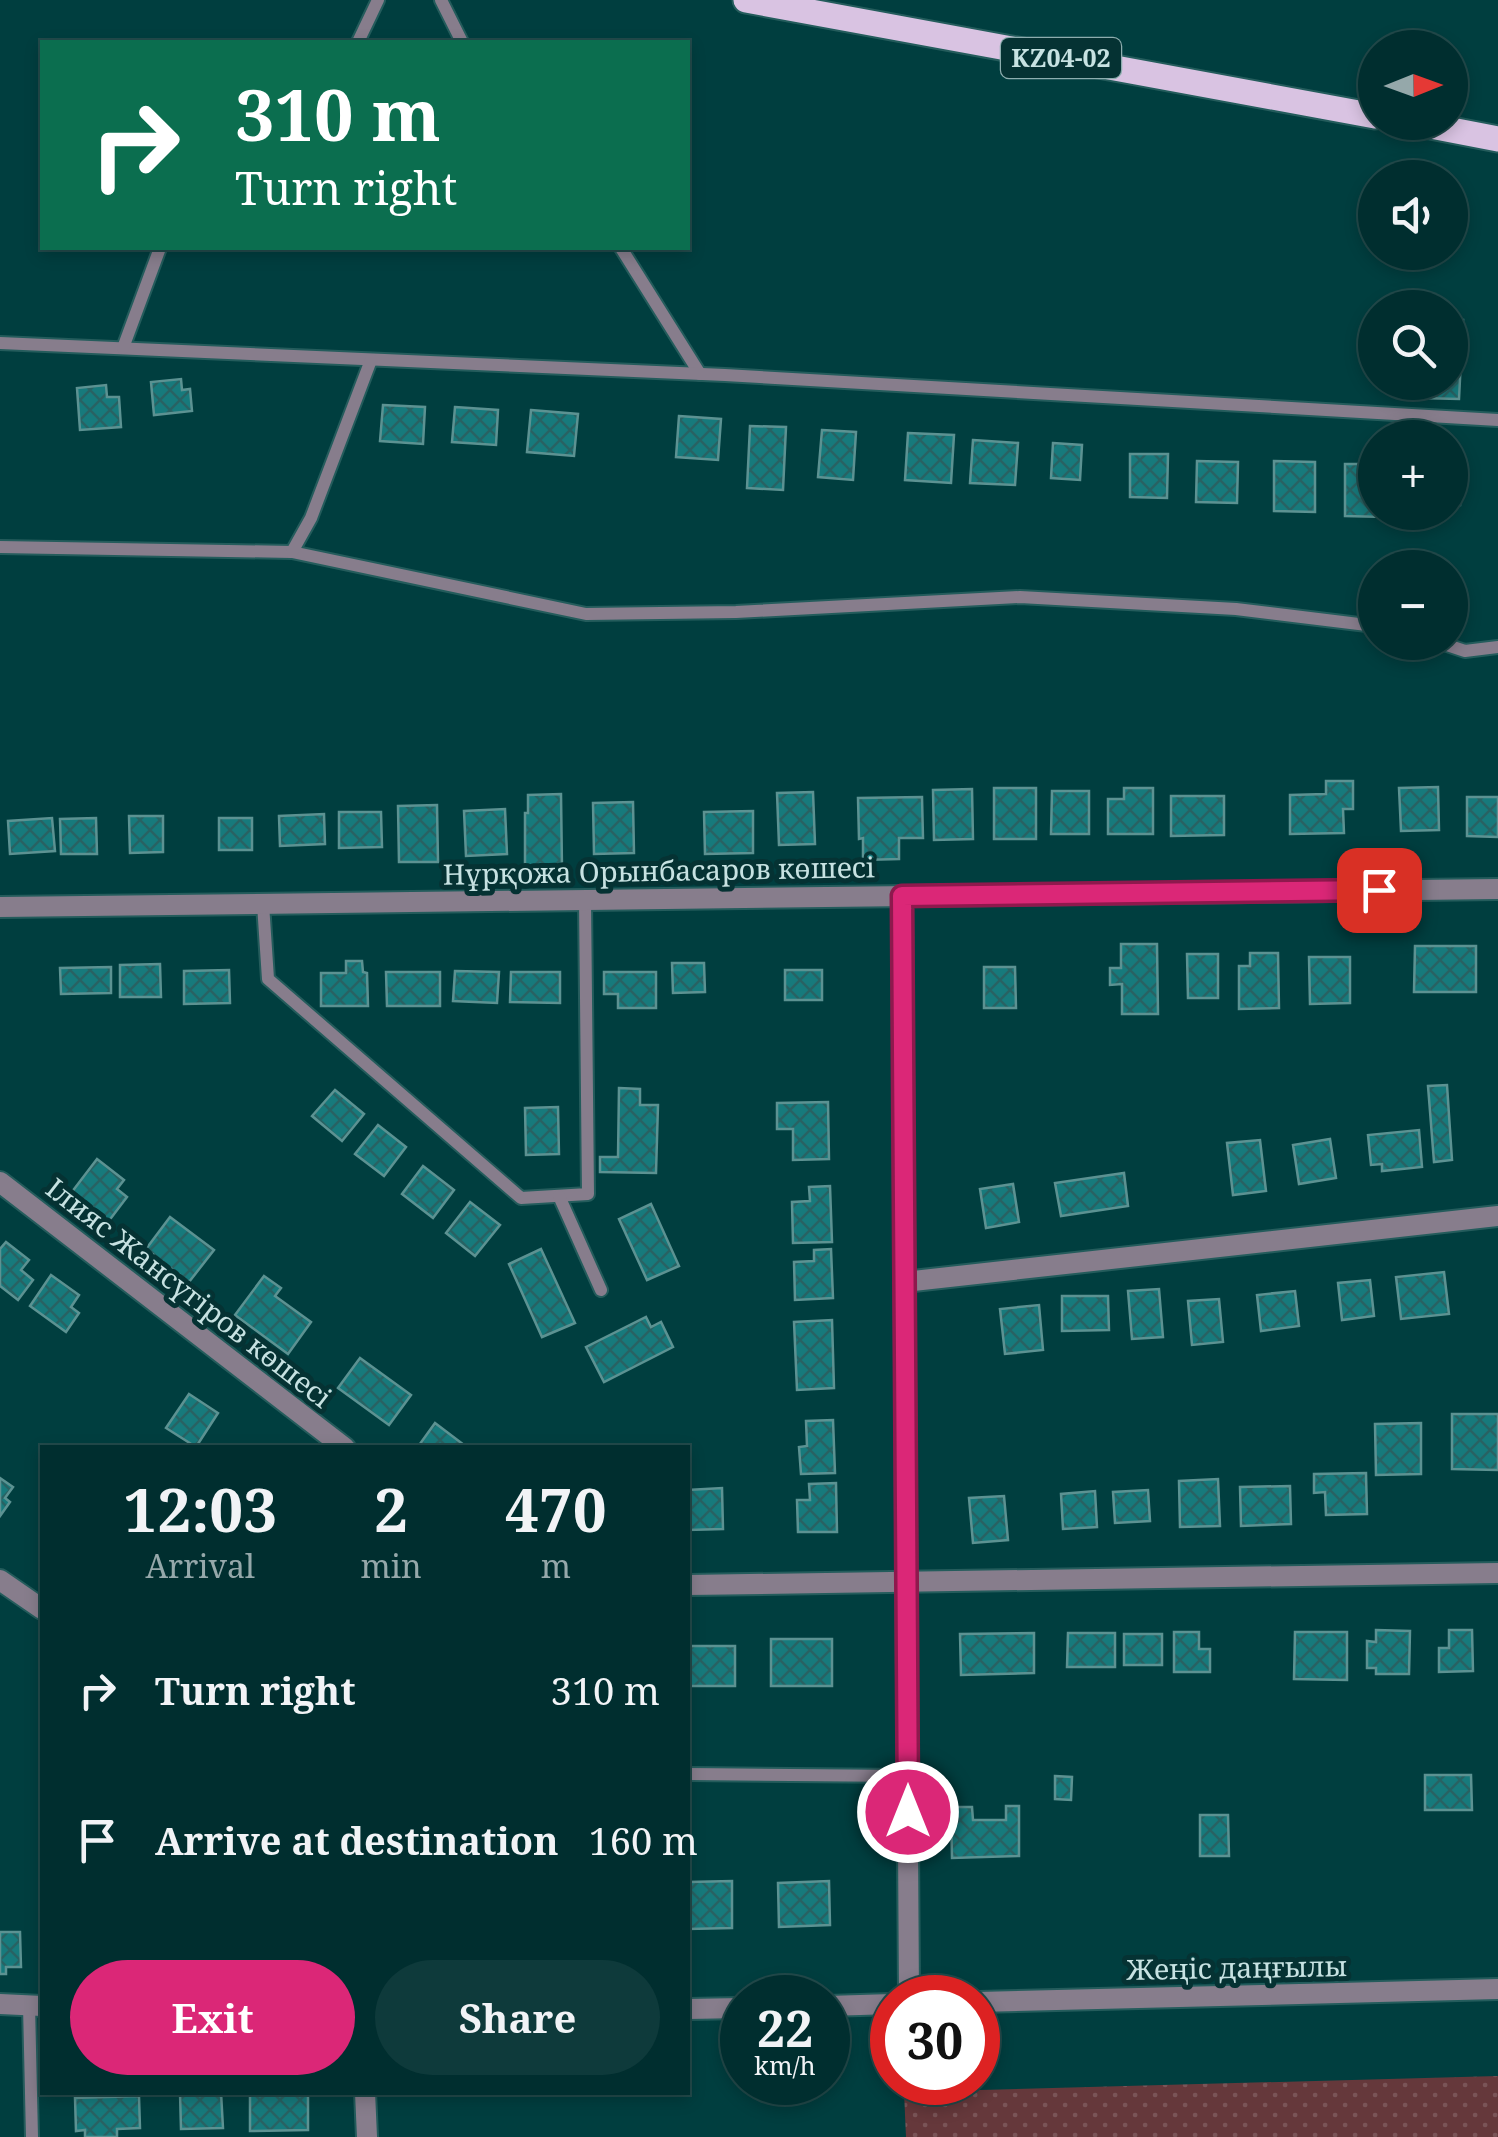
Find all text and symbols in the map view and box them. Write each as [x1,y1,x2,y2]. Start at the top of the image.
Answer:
north arrow [1358,30,1468,140]
map controls [1358,30,1468,660]
road number: KZ04-02 [1001,38,1121,78]
text: 310 m [235,66,441,162]
icon: right [70,80,200,210]
text: Turn right [235,157,457,218]
button: sound [1358,160,1468,270]
button: search [1358,290,1468,400]
button: + [1358,420,1468,530]
button: − [1358,550,1468,660]
street label: Нұрқожа Орынбасаров көшесі [442,847,876,893]
pin [1337,848,1422,933]
icon: arrive [1352,863,1407,918]
street label: Ілияс Жансүгіров көшесі [39,1169,340,1416]
text: 12:03 [123,1468,277,1550]
text: 2 [374,1468,408,1550]
text: 470 [505,1468,607,1550]
text: Arrival [146,1544,255,1587]
text: min [361,1544,422,1587]
text: m [541,1544,571,1587]
icon: right [70,1663,125,1718]
text: Turn right [155,1664,356,1716]
text: 310 m [550,1664,660,1716]
position arrow [856,1760,960,1864]
icon: arrive [70,1813,125,1868]
text: Arrive at destination [155,1814,559,1866]
text: 160 m [589,1814,698,1866]
street label: Жеңіс даңғылы [1125,1946,1348,1988]
button: Exit [70,1960,355,2075]
button: Share [375,1960,660,2075]
speed limit sign: 30 [870,1975,1000,2105]
text: 22 [757,1994,813,2062]
text: km/h [754,2048,816,2082]

